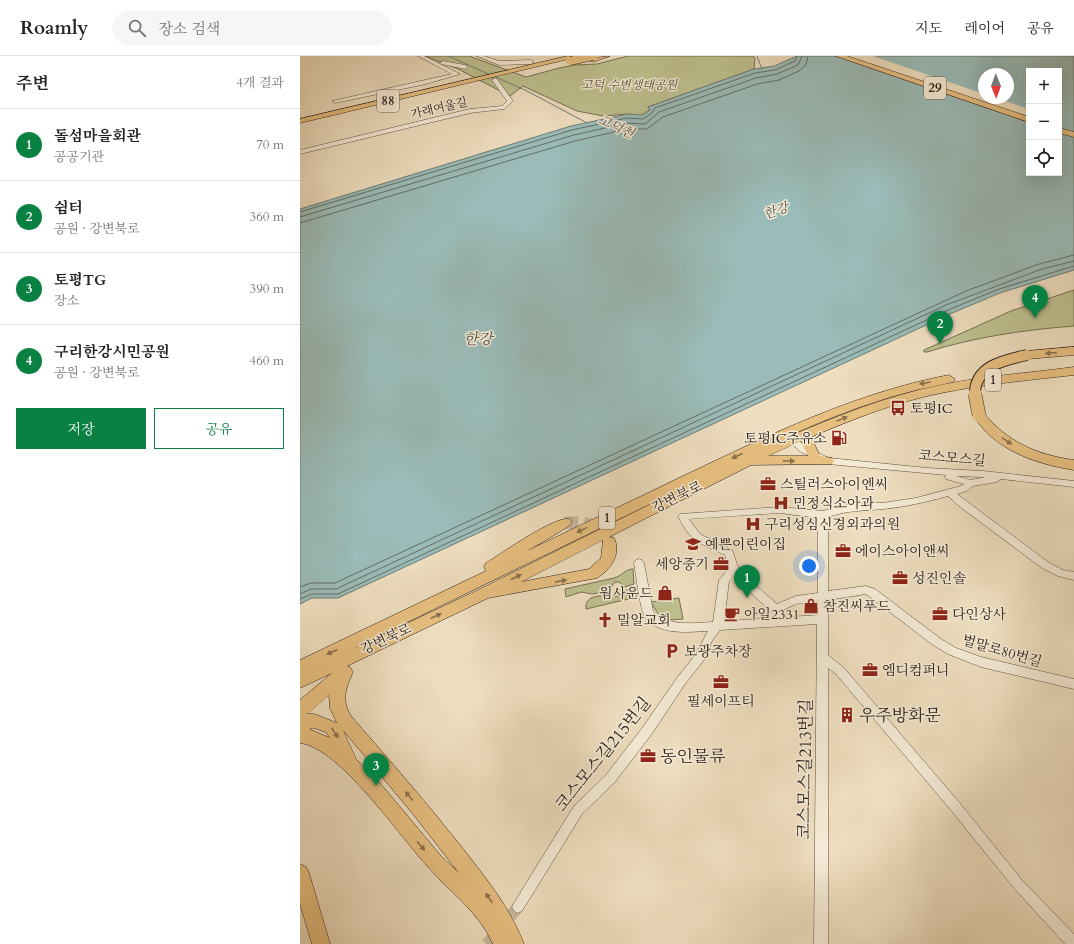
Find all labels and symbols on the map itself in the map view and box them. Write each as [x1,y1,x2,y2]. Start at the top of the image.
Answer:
north arrow [978,68,1014,104]
park label: 고덕 수변생태공원 [581,77,678,93]
road number: 29 [924,77,946,99]
road number: 88 [377,90,399,112]
street label: 가래여울길 [409,94,469,122]
water label: 고덕천 [595,111,638,143]
water label: 한강 [761,198,793,223]
pin: 4 [1022,285,1048,318]
pin: 2 [927,311,953,344]
water label: 한강 [464,329,495,349]
one-way arrow [1045,349,1057,356]
road number: 1 [985,369,1001,391]
one-way arrow [919,381,931,387]
bus stop icon: 토평IC [889,399,907,417]
place label: 토평IC [910,399,953,418]
one-way arrow [836,416,848,422]
place label: 토평IC주유소 [744,429,827,448]
fuel station icon: 토평IC주유소 [830,429,848,447]
one-way arrow [1001,438,1013,445]
street label: 코스모스길 [917,446,987,470]
one-way arrow [731,453,743,459]
one-way arrow [783,457,795,464]
office icon: 스틸러스아이엔씨 [759,475,777,493]
place label: 스틸러스아이엔씨 [780,475,888,494]
street label: 강변북로 [649,476,706,517]
hospital icon: 민정식소아과 [772,494,790,512]
place label: 민정식소아과 [793,494,875,513]
road number: 1 [599,507,615,529]
hospital icon: 구리성심신경외과의원 [744,515,762,533]
place label: 구리성심신경외과의원 [765,515,900,534]
one-way arrow [576,527,588,533]
school or university icon: 예쁜이린이집 [684,535,702,553]
place label: 예쁜이린이집 [705,535,786,554]
office icon: 에이스아이앤씨 [834,542,852,560]
place label: 에이스아이앤씨 [855,542,950,561]
place label: 세앙중기 [655,555,709,574]
office icon: 세앙중기 [712,555,730,573]
your location [799,556,819,576]
pin: 1 [734,565,760,598]
office icon: 성진인솔 [891,569,909,587]
place label: 성진인솔 [912,569,967,588]
one-way arrow [510,574,522,580]
one-way arrow [555,577,567,583]
place label: 웜사운드 [599,584,653,603]
shop icon: 웜사운드 [656,584,674,602]
shop icon: 참진씨푸드 [802,597,820,615]
place label: 참진씨푸드 [823,597,891,616]
cafe icon: 아일2331 [723,605,741,623]
place label: 아일2331 [744,605,800,624]
office icon: 다인상사 [931,605,949,623]
place label: 다인상사 [952,605,1007,624]
church icon: 밀알교회 [596,611,614,629]
place label: 밀알교회 [617,611,671,630]
one-way arrow [430,613,442,619]
street label: 강변북로 [357,619,415,659]
street label: 벌말로80번길 [960,631,1044,671]
parking icon: 보광주차장 [663,642,681,660]
place label: 보광주차장 [684,642,752,661]
one-way arrow [327,649,338,655]
office icon: 엠디컴퍼니 [861,661,879,679]
place label: 엠디컴퍼니 [882,661,950,680]
office icon: 필세이프티 [712,673,730,691]
street label: 코스모스길215번길 [550,692,656,816]
place label: 필세이프티 [687,692,755,711]
street label: 코스모스길213번길 [792,698,818,840]
place label: 우주방화문 [859,704,941,727]
building icon: 우주방화문 [838,706,856,724]
one-way arrow [331,727,339,738]
place label: 동인물류 [660,745,726,768]
office icon: 동인물류 [639,747,657,765]
pin: 3 [363,753,389,786]
one-way arrow [405,790,414,801]
one-way arrow [417,841,426,852]
one-way arrow [485,893,493,903]

